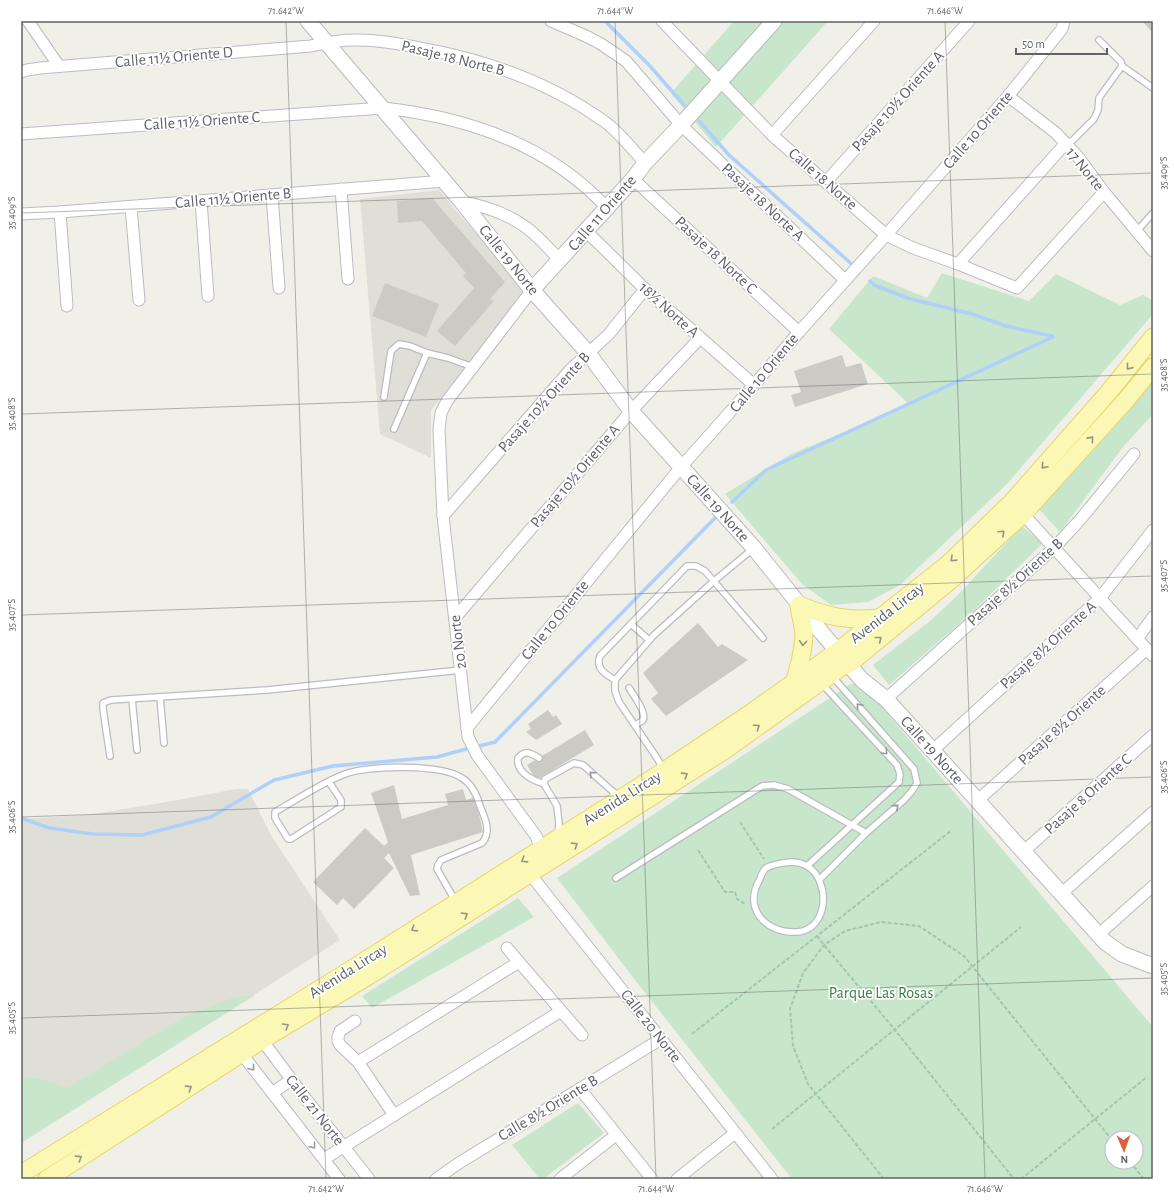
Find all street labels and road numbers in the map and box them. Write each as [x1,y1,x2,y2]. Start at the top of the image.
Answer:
street label: Pasaje 18 Norte B [400,37,506,80]
street label: Calle 11½ Oriente D [114,44,234,70]
street label: Pasaje 10½ Oriente A [849,48,948,155]
street label: Calle 10 Oriente [940,88,1016,172]
street label: Calle 11½ Oriente C [143,109,261,133]
street label: 17 Norte [1063,144,1107,194]
street label: Calle 18 Norte [786,145,860,213]
street label: Pasaje 18 Norte A [718,160,807,245]
street label: Calle 11 Oriente [565,172,639,254]
street label: Calle 11½ Oriente B [174,185,292,211]
street label: Pasaje 18 Norte C [671,213,760,297]
street label: Calle 19 Norte [476,222,542,298]
street label: 18½ Norte A [636,279,702,341]
street label: Calle 10 Oriente [727,331,801,415]
street label: Pasaje 10½ Oriente B [495,349,594,456]
street label: Pasaje 10½ Oriente A [527,421,623,531]
street label: Calle 19 Norte [684,471,752,545]
street label: Pasaje 8½ Oriente B [964,535,1066,630]
street label: Calle 10 Oriente [518,577,592,663]
street label: Avenida Lircay [847,579,928,647]
street label: Pasaje 8½ Oriente A [997,598,1100,693]
street label: 20 Norte [447,614,469,670]
street label: Pasaje 8½ Oriente [1015,682,1109,769]
street label: Calle 19 Norte [898,713,966,787]
street label: Pasaje 8 Oriente C [1041,751,1135,838]
street label: Avenida Lircay [580,768,665,829]
street label: Avenida Lircay [306,941,391,1002]
street label: Calle 20 Norte [618,987,684,1065]
street label: Calle 21 Norte [283,1072,347,1148]
street label: Calle 8½ Oriente B [495,1072,601,1144]

